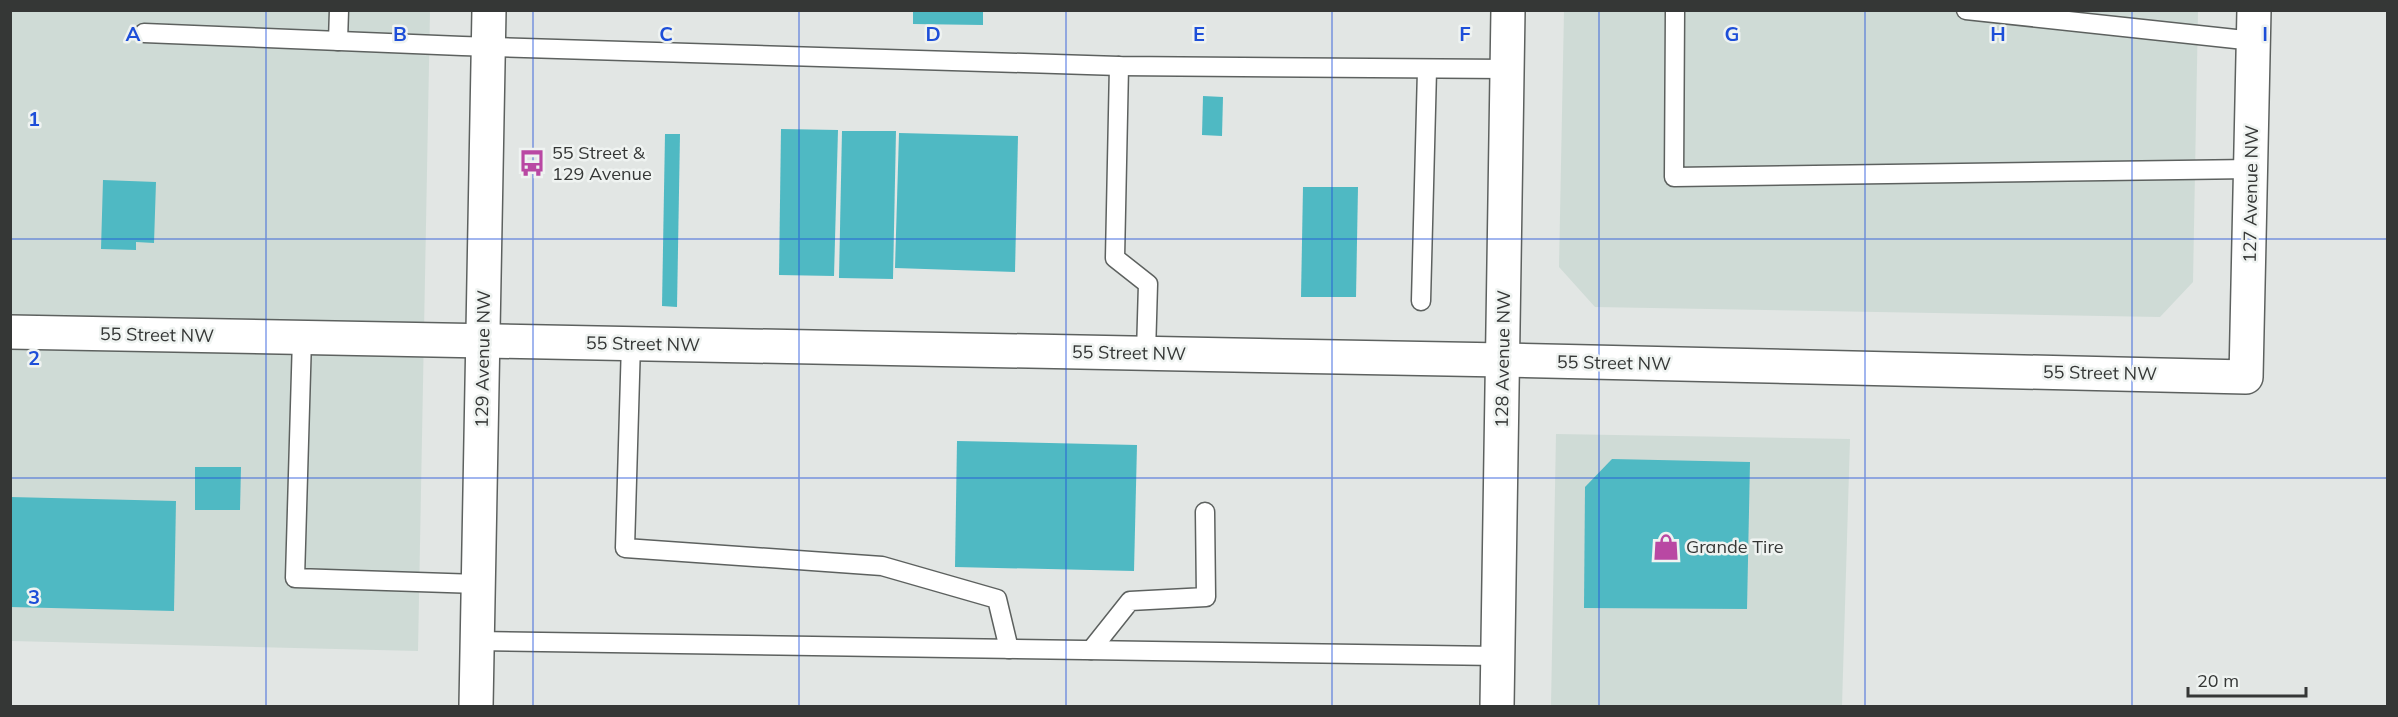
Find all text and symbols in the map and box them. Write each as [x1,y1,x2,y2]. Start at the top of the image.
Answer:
text: A [126,21,141,46]
text: B [393,21,407,46]
text: C [659,21,673,46]
text: D [925,21,941,46]
text: E [1193,21,1205,46]
text: F [1459,21,1471,46]
text: G [1725,21,1739,46]
text: H [1990,21,2006,46]
text: I [2262,21,2268,46]
text: 1 [28,106,40,131]
street label: 127 Avenue NW [2238,125,2263,263]
place label: 55 Street & 129 Avenue [552,141,652,185]
bus stop icon: 55 Street & 129 Avenue [517,148,547,178]
street label: 129 Avenue NW [470,290,495,428]
street label: 128 Avenue NW [1490,290,1515,428]
street label: 55 Street NW [100,322,214,347]
street label: 55 Street NW [586,331,700,356]
street label: 55 Street NW [1072,340,1186,365]
text: 2 [28,345,40,370]
street label: 55 Street NW [1557,350,1671,375]
street label: 55 Street NW [2043,360,2157,385]
shop icon: Grande Tire [1651,532,1681,562]
place label: Grande Tire [1686,535,1784,558]
text: 3 [28,584,40,609]
scale bar [2188,660,2306,698]
text: 20 m [2197,669,2239,692]

